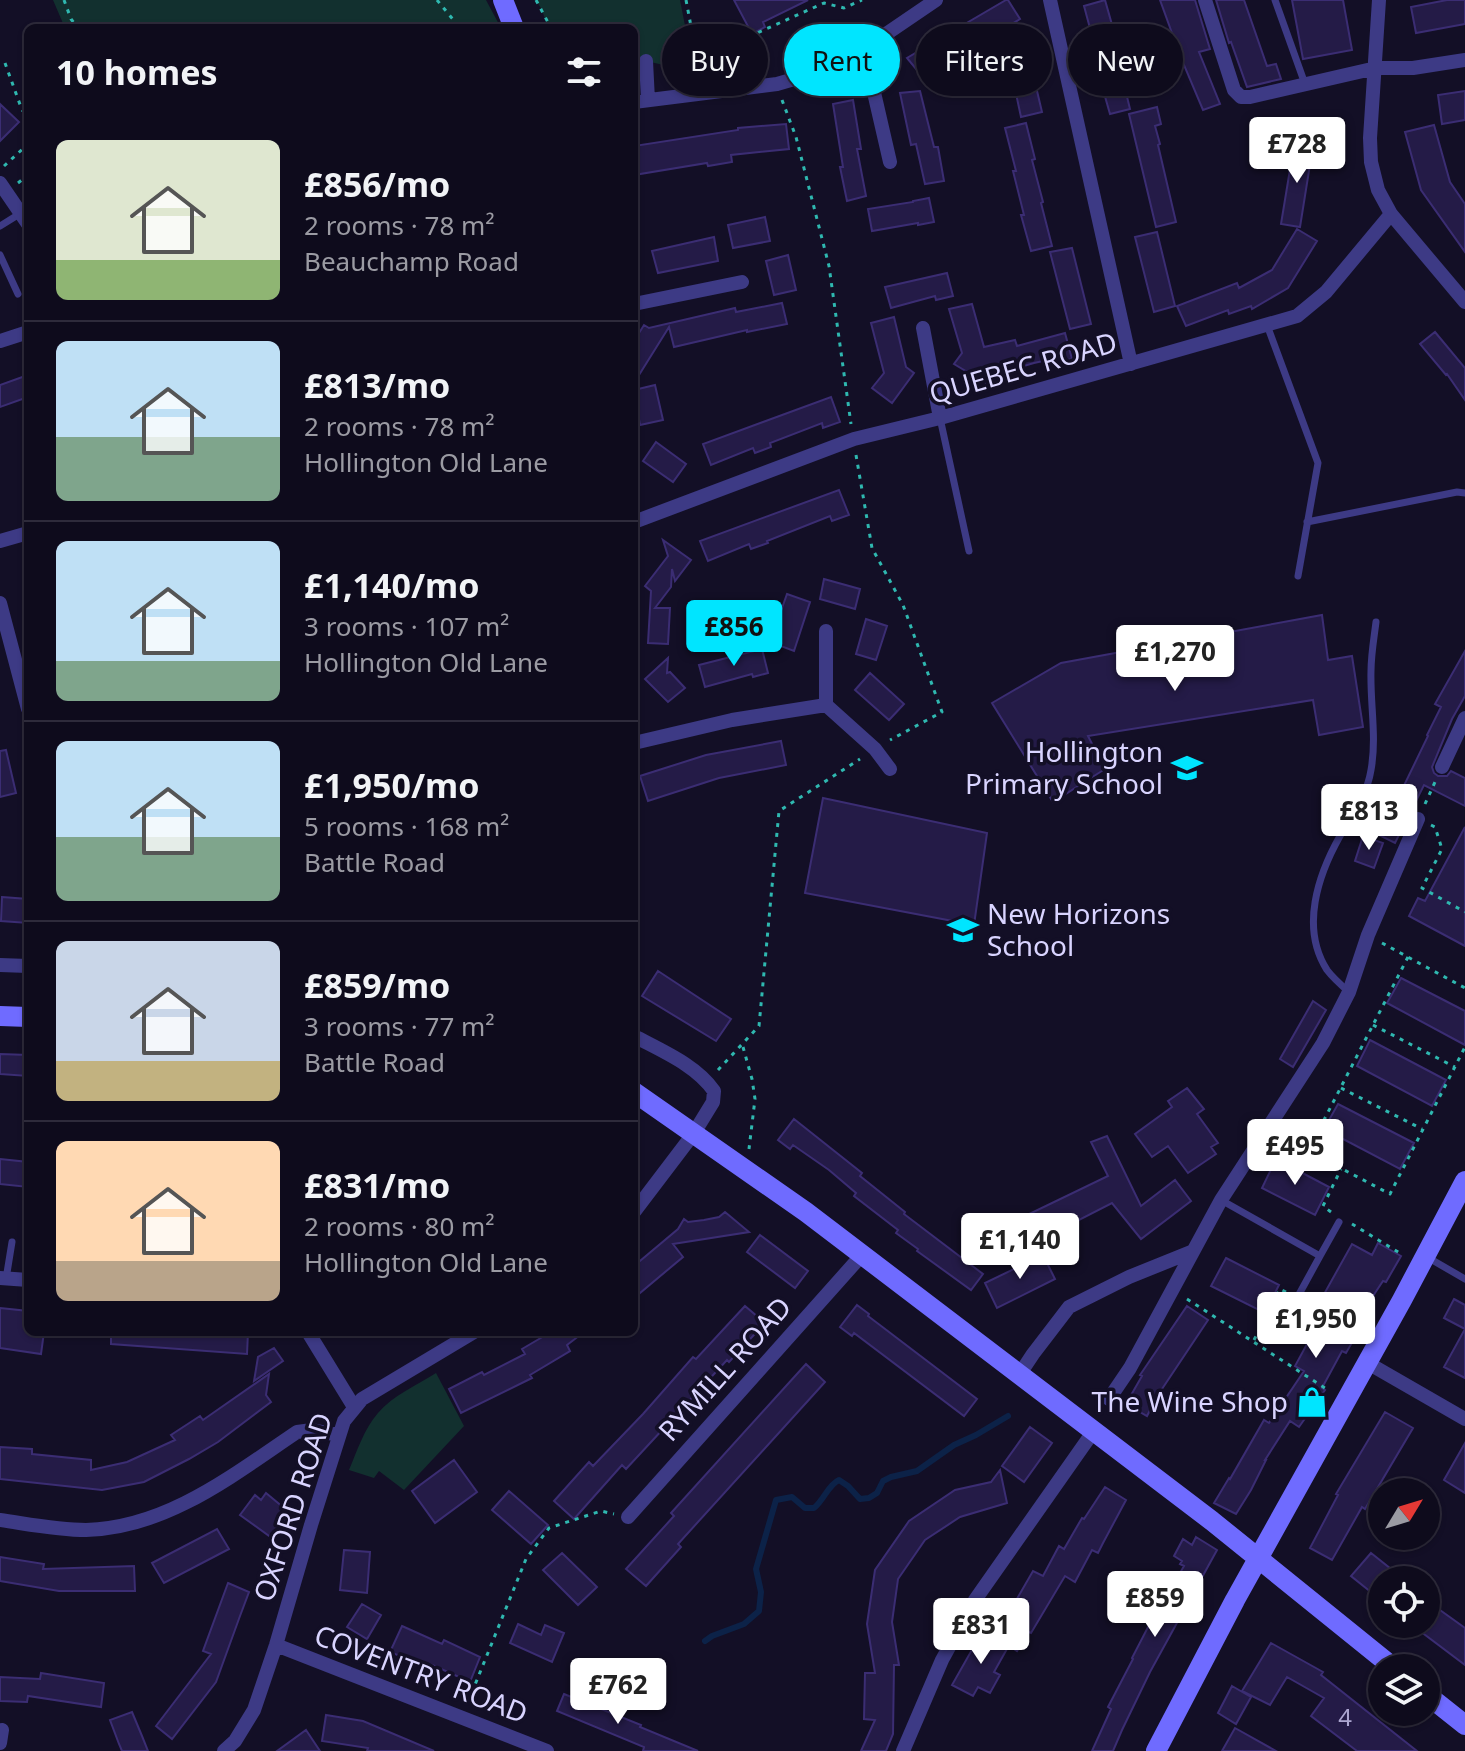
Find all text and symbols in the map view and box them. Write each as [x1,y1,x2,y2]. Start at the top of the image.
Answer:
chip: Buy [662,24,768,96]
chip: Rent [784,24,900,96]
chip: Filters [916,24,1052,96]
chip: New [1068,24,1183,96]
text: 10 homes [56,49,218,95]
icon: filters [562,50,606,94]
pin: £728 [1250,117,1344,185]
text: £728 [1267,125,1327,161]
text: £856/mo [304,161,450,207]
icon: home [120,172,216,268]
text: 2 rooms · 78 m² [304,207,494,243]
text: Beauchamp Road [304,243,519,279]
street label: QUEBEC ROAD [924,322,1121,412]
text: £813/mo [304,362,450,408]
icon: home [120,373,216,469]
text: 2 rooms · 78 m² [304,408,494,444]
text: Hollington Old Lane [304,444,548,480]
text: £1,140/mo [304,562,479,608]
icon: home [120,573,216,669]
pin: £856 [687,600,781,668]
text: 3 rooms · 107 m² [304,608,509,644]
text: £856 [704,608,764,644]
pin: £1,270 [1110,625,1240,693]
text: £1,270 [1134,633,1216,669]
text: Hollington Old Lane [304,644,548,680]
place label: Hollington Primary School [965,732,1163,802]
school or university icon: Hollington Primary School [1170,751,1204,785]
text: £1,950/mo [304,762,479,808]
icon: home [120,773,216,869]
pin: £813 [1322,784,1416,852]
text: £813 [1339,792,1399,828]
text: 5 rooms · 168 m² [304,808,509,844]
text: Battle Road [304,844,445,880]
place label: New Horizons School [987,894,1170,964]
school or university icon: New Horizons School [946,913,980,947]
text: £859/mo [304,962,450,1008]
icon: home [120,973,216,1069]
text: 3 rooms · 77 m² [304,1008,494,1044]
text: Battle Road [304,1044,445,1080]
pin: £495 [1248,1119,1342,1187]
text: £495 [1265,1127,1325,1163]
text: £831/mo [304,1162,450,1208]
icon: home [120,1173,216,1269]
text: 2 rooms · 80 m² [304,1208,494,1244]
pin: £1,140 [955,1213,1085,1281]
text: £1,140 [979,1221,1061,1257]
text: Hollington Old Lane [304,1244,548,1280]
street label: RYMILL ROAD [649,1288,799,1449]
pin: £1,950 [1251,1292,1381,1360]
text: £1,950 [1275,1300,1357,1336]
place label: The Wine Shop [1092,1382,1288,1420]
shop icon: The Wine Shop [1295,1385,1329,1419]
street label: OXFORD ROAD [244,1407,340,1606]
north arrow [1368,1478,1440,1550]
map controls [1368,1478,1440,1726]
button: locate [1368,1566,1440,1638]
pin: £859 [1108,1571,1202,1639]
text: £859 [1125,1579,1185,1615]
pin: £831 [934,1598,1028,1666]
text: £831 [951,1606,1011,1642]
street label: COVENTRY ROAD [309,1615,533,1731]
button: layers [1368,1654,1440,1726]
pin: £762 [571,1658,665,1726]
text: £762 [588,1666,648,1702]
house number: 4 [1338,1700,1352,1733]

